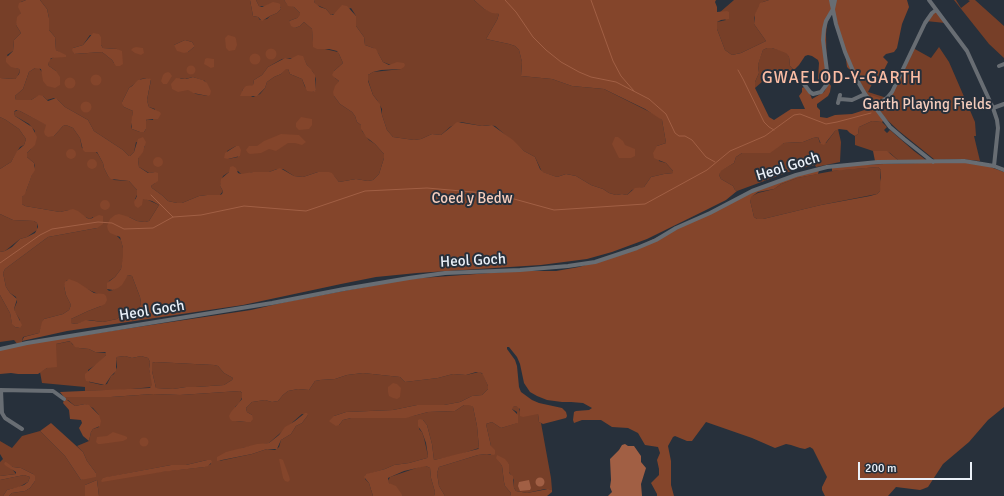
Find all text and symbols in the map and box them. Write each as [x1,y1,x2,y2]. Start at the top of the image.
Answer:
district label: GWAELOD-Y-GARTH [762,69,922,89]
park label: Garth Playing Fields [863,96,991,114]
street label: Heol Goch [754,149,822,185]
park label: Coed y Bedw [431,190,513,208]
street label: Heol Goch [440,250,506,272]
street label: Heol Goch [118,297,186,325]
scale bar [860,454,974,480]
text: 200 m [865,461,897,476]

